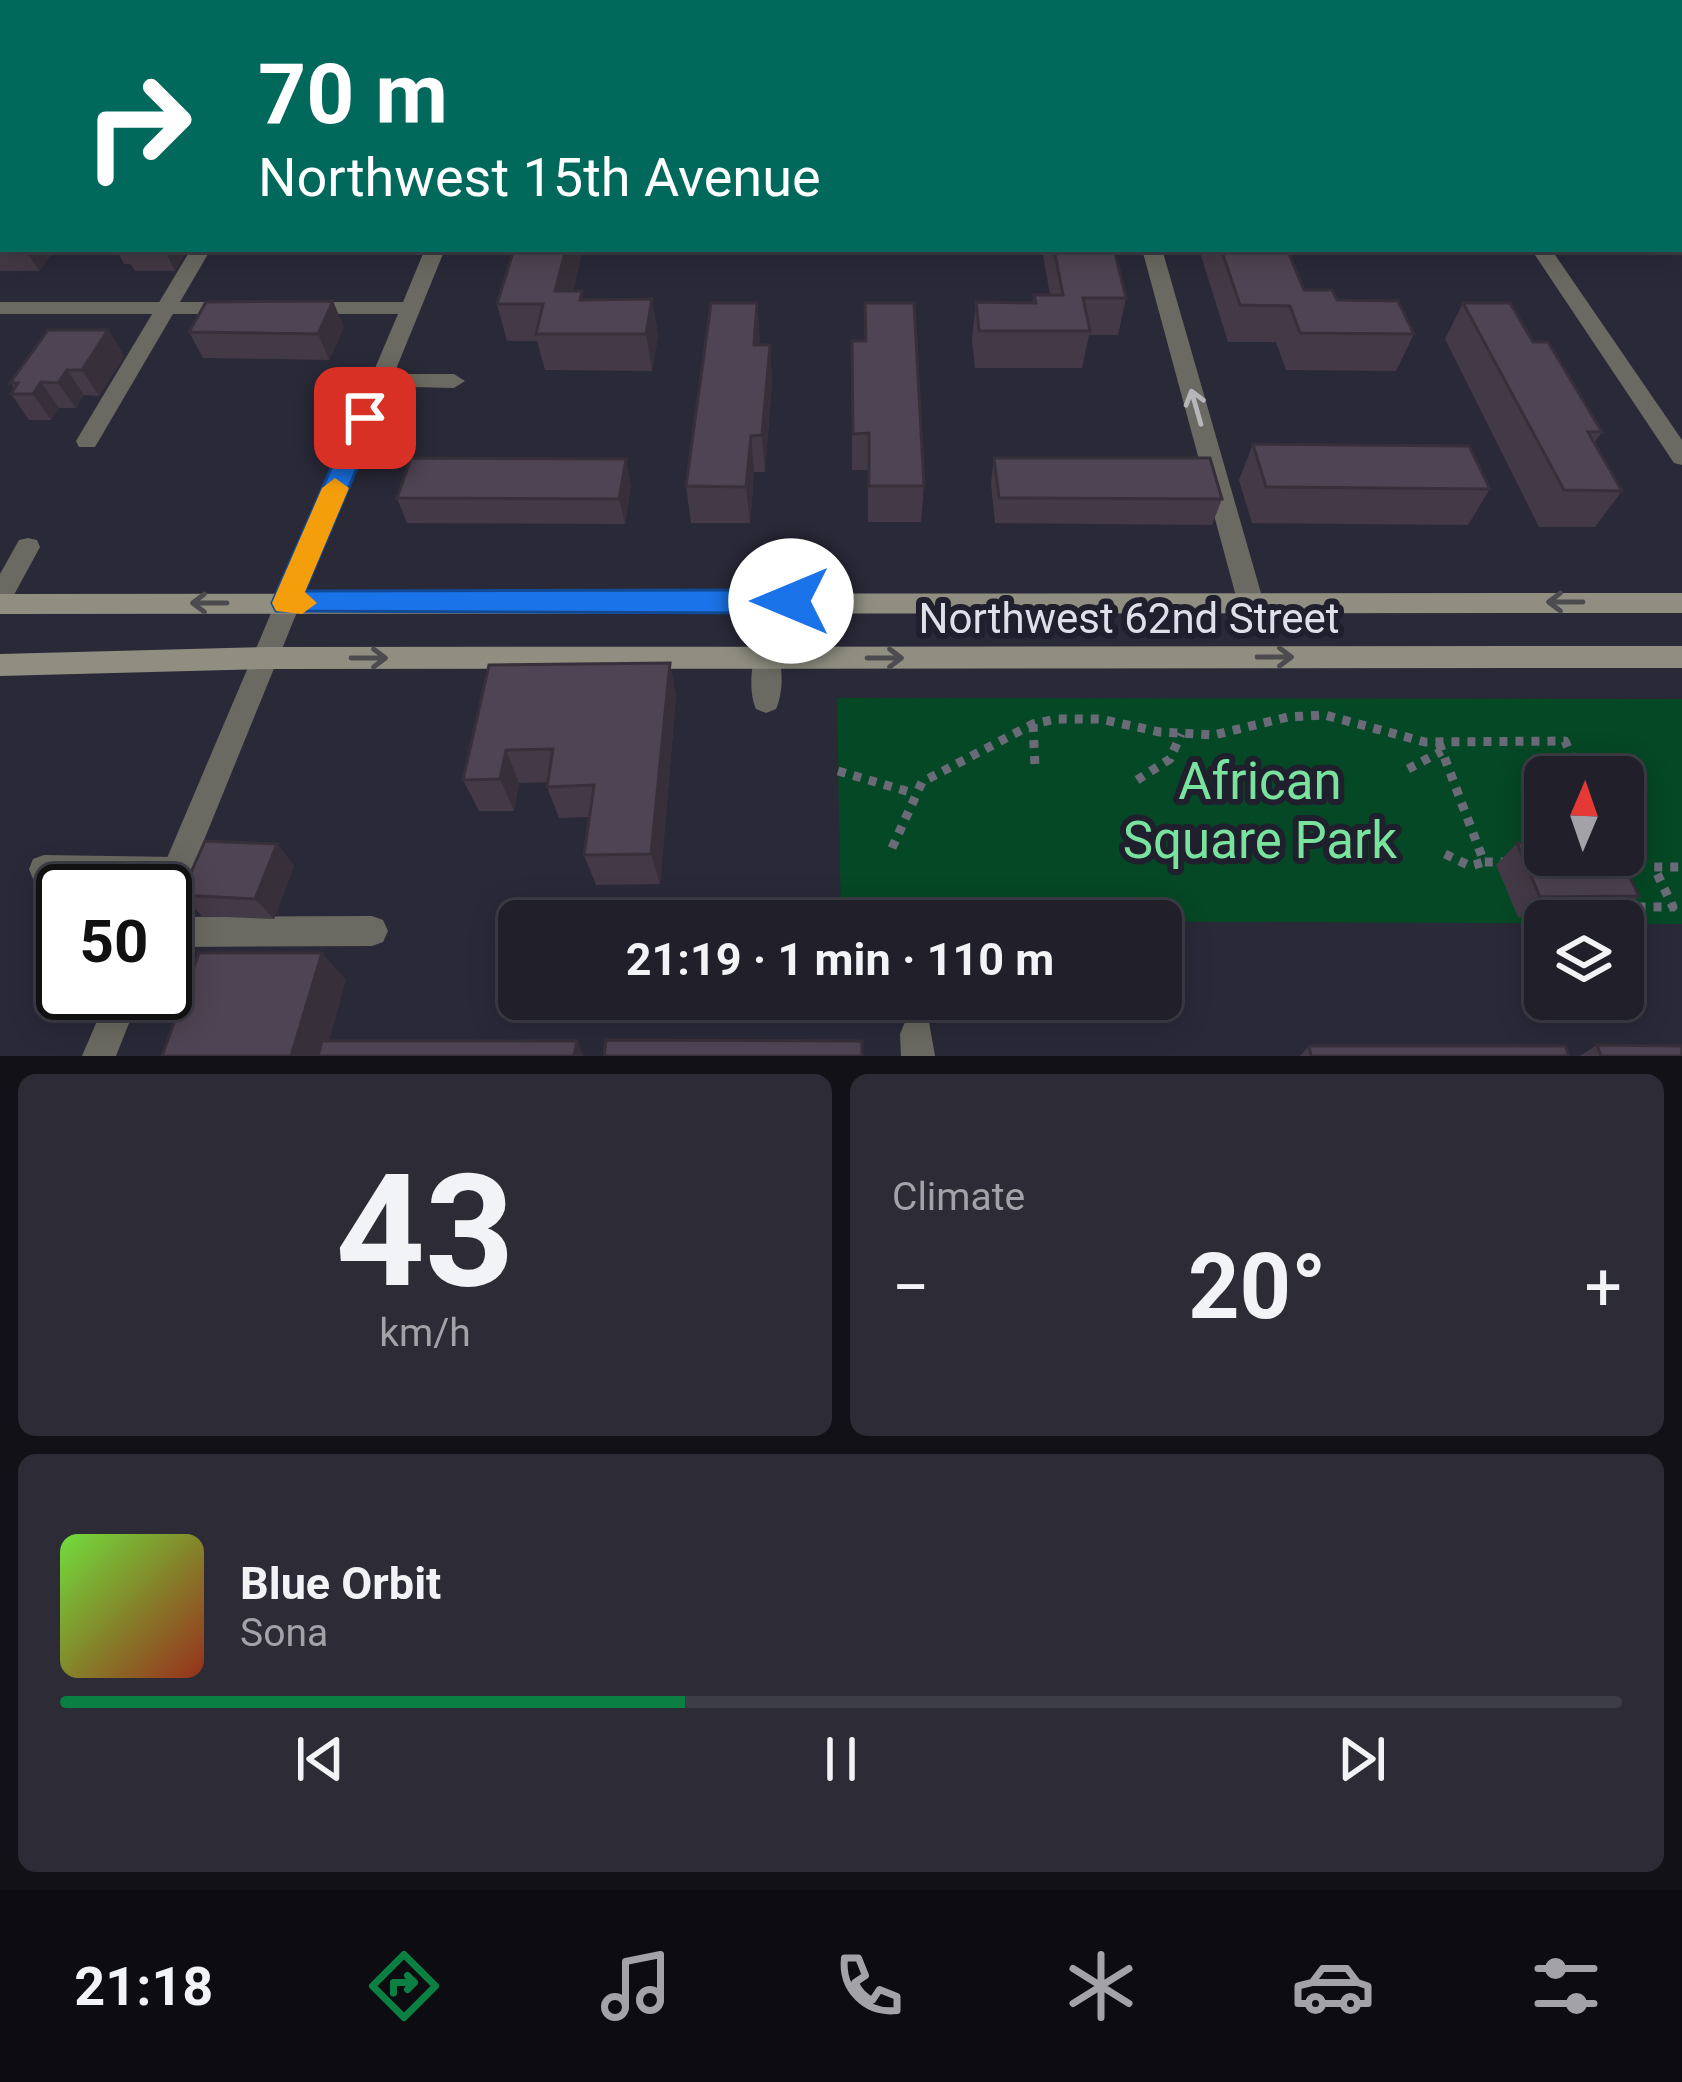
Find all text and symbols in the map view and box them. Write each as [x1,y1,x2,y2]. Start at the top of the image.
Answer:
text: 70 m [258,45,448,144]
icon: right [60,48,216,204]
text: Northwest 15th Avenue [258,146,821,209]
pin [314,367,416,469]
icon: arrive [332,385,398,451]
one-way arrow [1183,388,1205,426]
position arrow [728,538,854,664]
one-way arrow [1546,591,1585,613]
one-way arrow [190,592,229,614]
street label: Northwest 62nd Street [918,594,1340,643]
one-way arrow [1255,646,1294,668]
one-way arrow [349,647,388,669]
one-way arrow [865,647,904,669]
park label: African Square Park [1123,752,1397,870]
north arrow [1524,756,1644,876]
map controls [1524,756,1644,1020]
speed limit sign: 50 [36,864,192,1020]
button: layers [1524,900,1644,1020]
text: 21:19 · 1 min · 110 m [626,933,1054,986]
text: 43 [335,1140,515,1323]
text: Climate [892,1174,1025,1220]
text: 20° [1188,1235,1326,1340]
text: − [892,1249,930,1326]
text: + [1585,1249,1622,1326]
text: km/h [379,1310,471,1356]
text: Blue Orbit [240,1557,441,1610]
text: Sona [240,1610,328,1656]
icon: previous [287,1726,353,1792]
icon: pause [808,1726,874,1792]
icon: next [1329,1726,1395,1792]
icon: directions [362,1944,446,2028]
icon: music [594,1944,678,2028]
icon: phone [827,1944,911,2028]
icon: climate [1059,1944,1143,2028]
icon: car [1291,1944,1375,2028]
icon: filters [1524,1944,1608,2028]
text: 21:18 [74,1955,213,2018]

